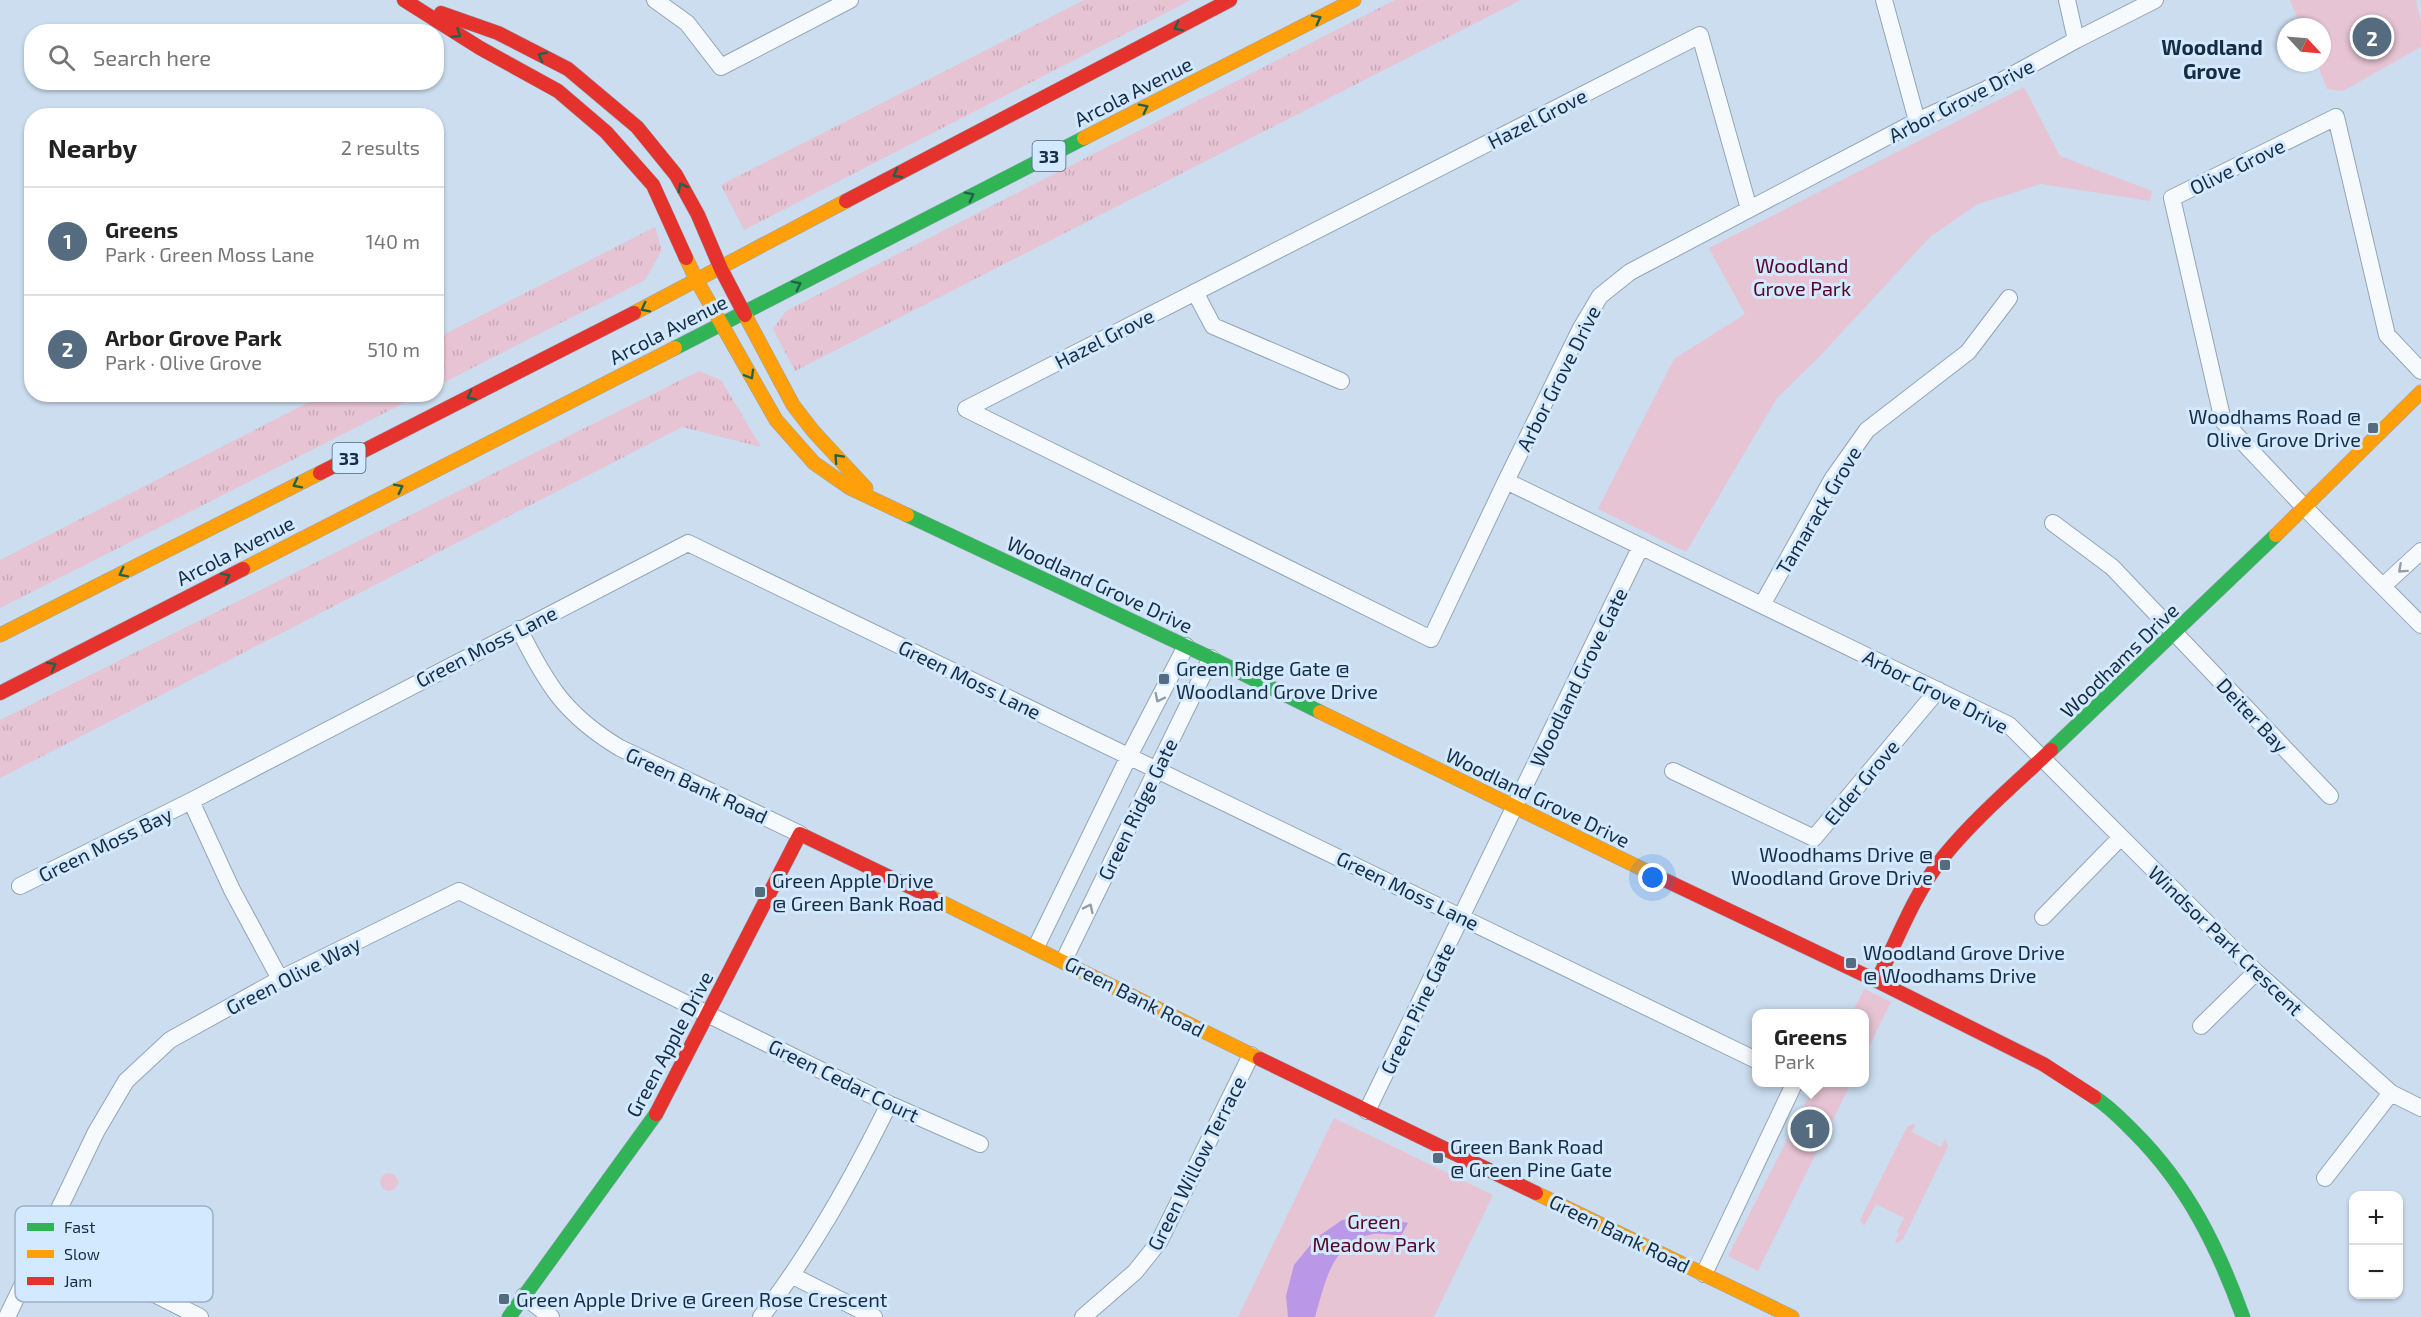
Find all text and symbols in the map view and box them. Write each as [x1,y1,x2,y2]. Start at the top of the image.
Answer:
one-way arrow [1311,14,1322,26]
pin: 2 [2352,15,2392,60]
north arrow [2277,18,2331,72]
one-way arrow [1174,20,1184,31]
search box [24,24,444,90]
one-way arrow [451,26,461,38]
district label: Woodland Grove [2161,34,2263,83]
icon: search [45,41,78,74]
text: Search here [93,44,211,70]
one-way arrow [537,51,548,63]
street label: Arcola Avenue [1070,51,1196,131]
street label: Arbor Grove Drive [1884,53,2038,147]
street label: Hazel Grove [1483,83,1591,153]
one-way arrow [1138,103,1149,115]
text: Nearby [48,132,137,163]
street label: Olive Grove [2186,133,2288,199]
text: 2 results [341,135,420,159]
road number: 33 [1032,141,1066,171]
one-way arrow [893,167,903,178]
one-way arrow [678,183,689,193]
one-way arrow [964,192,975,204]
text: Greens [105,216,178,242]
text: 1 [63,229,72,253]
text: 140 m [366,229,420,253]
text: Park · Green Moss Lane [105,242,315,266]
park label: Woodland Grove Park [1753,253,1851,300]
one-way arrow [791,281,802,293]
street label: Arcola Avenue [605,289,731,369]
one-way arrow [641,301,651,312]
street label: Arbor Grove Drive [1511,301,1605,455]
street label: Hazel Grove [1050,303,1158,373]
text: Arbor Grove Park [105,324,282,350]
text: 2 [62,337,73,361]
text: 510 m [367,337,420,361]
text: Park · Olive Grove [105,350,262,374]
one-way arrow [743,369,755,380]
one-way arrow [467,389,477,400]
place label: Woodhams Road @ Olive Grove Drive [2189,404,2361,451]
marker: Woodhams Road @ Olive Grove Drive [2366,421,2380,435]
street label: Tamarack Grove [1770,442,1866,578]
road number: 33 [332,443,366,473]
one-way arrow [834,455,845,465]
one-way arrow [293,477,304,489]
one-way arrow [393,484,403,495]
street label: Arcola Avenue [172,510,298,590]
street label: Woodland Grove Drive [1003,530,1197,638]
one-way arrow [2398,562,2409,573]
one-way arrow [119,565,130,577]
one-way arrow [219,573,230,584]
street label: Woodland Grove Gate [1524,583,1632,771]
street label: Woodhams Drive [2055,598,2183,722]
street label: Green Moss Lane [411,600,561,692]
street label: Green Moss Lane [895,634,1045,724]
street label: Arbor Grove Drive [1859,644,2013,738]
place label: Green Ridge Gate @ Woodland Grove Drive [1176,656,1378,703]
one-way arrow [46,662,56,673]
marker: Green Ridge Gate @ Woodland Grove Drive [1157,672,1171,686]
street label: Deiter Bay [2212,673,2294,758]
one-way arrow [1154,692,1166,703]
street label: Green Ridge Gate [1092,734,1182,884]
street label: Elder Grove [1818,734,1904,830]
street label: Green Bank Road [622,742,772,828]
street label: Woodland Grove Drive [1442,742,1634,852]
street label: Green Moss Bay [34,801,176,887]
place label: Woodhams Drive @ Woodland Grove Drive [1731,842,1933,889]
street label: Green Moss Lane [1333,845,1483,935]
marker: Woodhams Drive @ Woodland Grove Drive [1938,858,1952,872]
street label: Windsor Park Crescent [2144,860,2308,1020]
your location [1638,863,1667,892]
place label: Green Apple Drive @ Green Bank Road [772,868,944,915]
marker: Green Apple Drive @ Green Bank Road [753,885,767,899]
one-way arrow [1082,903,1093,914]
street label: Green Olive Way [222,931,365,1019]
street label: Green Pine Gate [1375,938,1459,1078]
place label: Woodland Grove Drive @ Woodhams Drive [1863,940,2065,987]
street label: Green Bank Road [1061,950,1209,1042]
marker: Woodland Grove Drive @ Woodhams Drive [1844,956,1858,970]
street label: Green Apple Drive [620,967,718,1121]
popup [1752,1009,1869,1087]
text: Greens [1774,1023,1847,1049]
street label: Green Cedar Court [765,1033,923,1127]
text: Park [1774,1049,1815,1073]
street label: Green Willow Terrace [1142,1072,1250,1254]
pin: 1 [1790,1106,1830,1152]
place label: Green Bank Road @ Green Pine Gate [1450,1134,1612,1181]
marker: Green Bank Road @ Green Pine Gate [1431,1151,1445,1165]
street label: Green Bank Road [1546,1189,1694,1277]
map controls [2349,1191,2403,1299]
button: + [2349,1191,2403,1245]
legend [15,1206,213,1302]
park label: Green Meadow Park [1312,1209,1436,1256]
text: Fast [64,1217,95,1236]
text: Slow [64,1244,100,1263]
button: − [2349,1245,2403,1299]
text: Jam [64,1271,92,1290]
place label: Green Apple Drive @ Green Rose Crescent [516,1287,888,1311]
marker: Green Apple Drive @ Green Rose Crescent [497,1292,511,1306]

